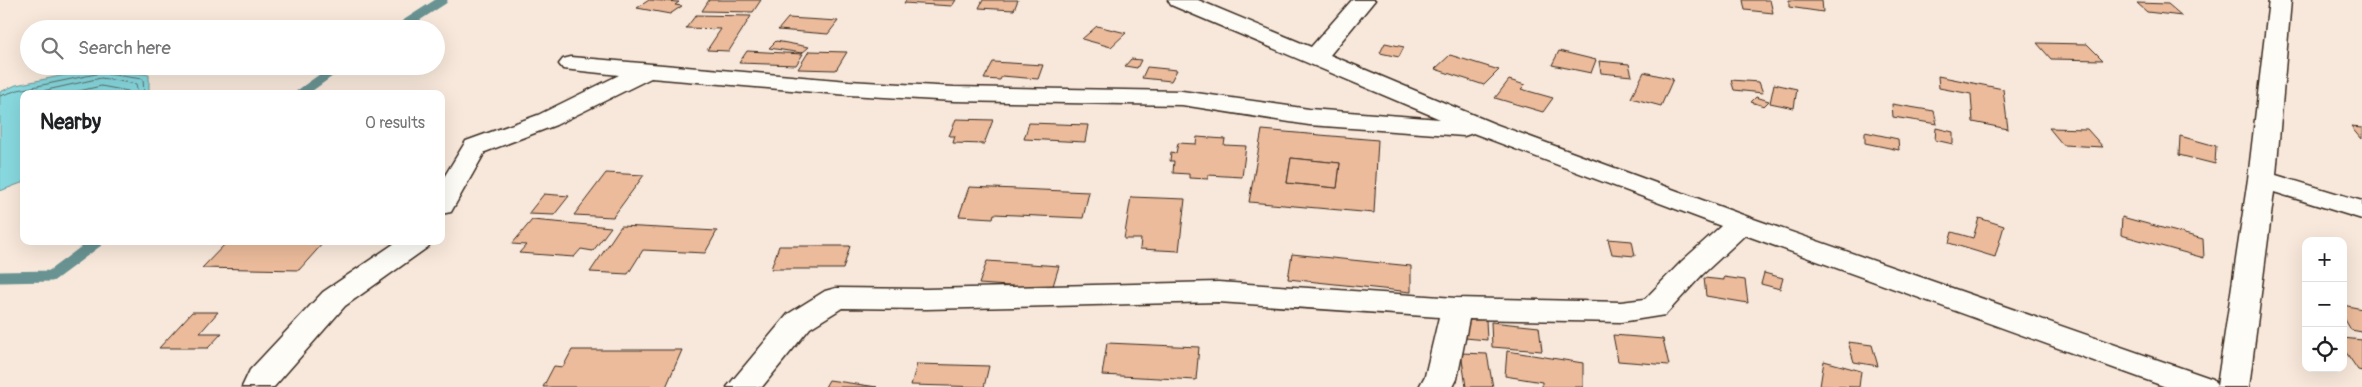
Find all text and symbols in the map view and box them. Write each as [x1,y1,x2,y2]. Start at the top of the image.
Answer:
search box [20,20,445,75]
icon: search [38,34,66,62]
text: Search here [78,36,171,60]
text: Nearby [40,109,101,136]
text: 0 results [365,113,425,133]
map controls [2302,237,2347,372]
button: + [2302,237,2347,282]
button: − [2302,282,2347,327]
button: locate [2302,327,2347,372]

